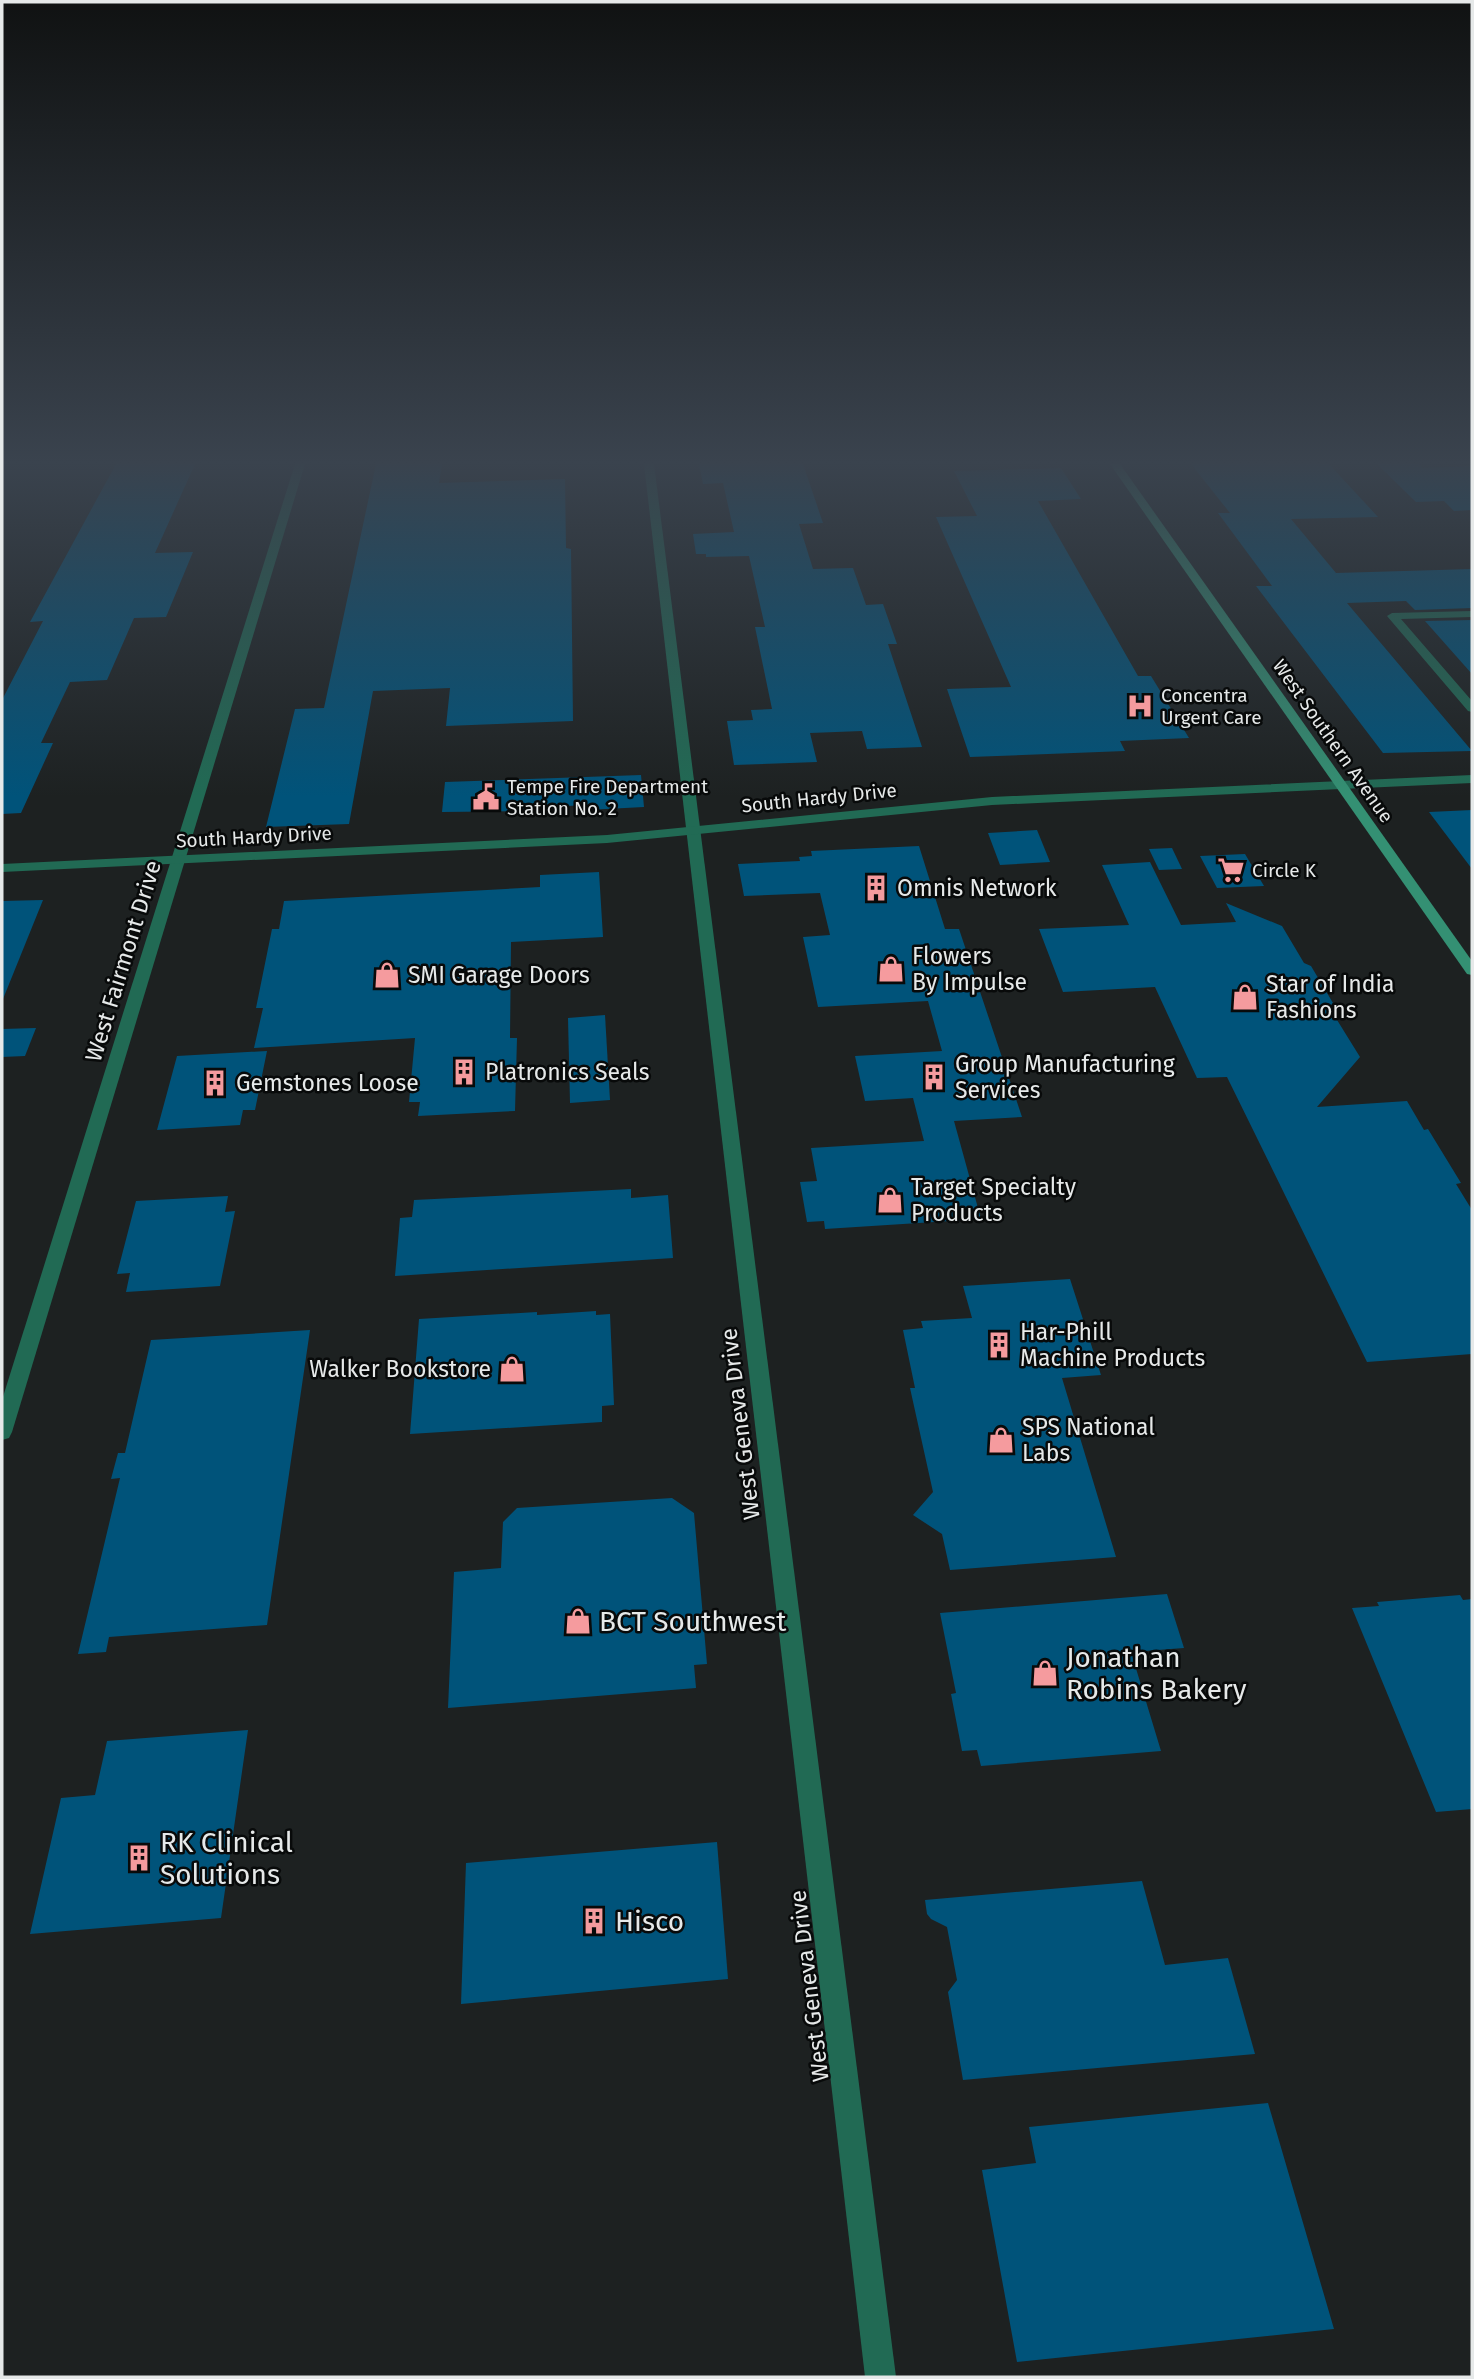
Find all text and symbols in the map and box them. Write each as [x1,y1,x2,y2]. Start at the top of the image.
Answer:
street label: West Southern Avenue [1268,655,1398,827]
place label: Concentra Urgent Care [1161,684,1262,729]
hospital icon: Concentra Urgent Care [1125,691,1155,721]
place label: Tempe Fire Department Station No. 2 [507,775,708,820]
street label: South Hardy Drive [740,778,898,818]
public building icon: Tempe Fire Department Station No. 2 [471,782,501,812]
street label: South Hardy Drive [176,821,332,853]
supermarket icon: Circle K [1216,855,1246,885]
street label: West Fairmont Drive [79,857,167,1065]
place label: Circle K [1252,859,1317,882]
building icon: Omnis Network [861,873,891,903]
place label: Omnis Network [897,874,1057,902]
place label: Flowers By Impulse [912,942,1027,996]
shop icon: Flowers By Impulse [876,954,906,984]
shop icon: SMI Garage Doors [372,960,402,990]
place label: SMI Garage Doors [408,961,590,989]
place label: Star of India Fashions [1266,970,1394,1024]
shop icon: Star of India Fashions [1230,982,1260,1012]
place label: Group Manufacturing Services [955,1050,1175,1104]
building icon: Platronics Seals [449,1057,479,1087]
place label: Platronics Seals [485,1058,650,1086]
building icon: Group Manufacturing Services [919,1062,949,1092]
building icon: Gemstones Loose [200,1068,230,1098]
place label: Gemstones Loose [236,1069,419,1097]
place label: Target Specialty Products [911,1173,1077,1227]
shop icon: Target Specialty Products [875,1185,905,1215]
place label: Har-Phill Machine Products [1020,1318,1205,1372]
street label: West Geneva Drive [714,1327,766,1521]
building icon: Har-Phill Machine Products [984,1330,1014,1360]
shop icon: Walker Bookstore [497,1354,527,1384]
place label: Walker Bookstore [309,1355,491,1383]
place label: SPS National Labs [1022,1413,1155,1467]
shop icon: SPS National Labs [986,1425,1016,1455]
place label: BCT Southwest [599,1605,787,1638]
shop icon: BCT Southwest [563,1606,593,1636]
place label: Jonathan Robins Bakery [1066,1641,1247,1706]
shop icon: Jonathan Robins Bakery [1030,1658,1060,1688]
place label: RK Clinical Solutions [160,1826,293,1891]
building icon: RK Clinical Solutions [124,1843,154,1873]
street label: West Geneva Drive [783,1889,835,2083]
place label: Hisco [615,1905,684,1938]
building icon: Hisco [579,1906,609,1936]

